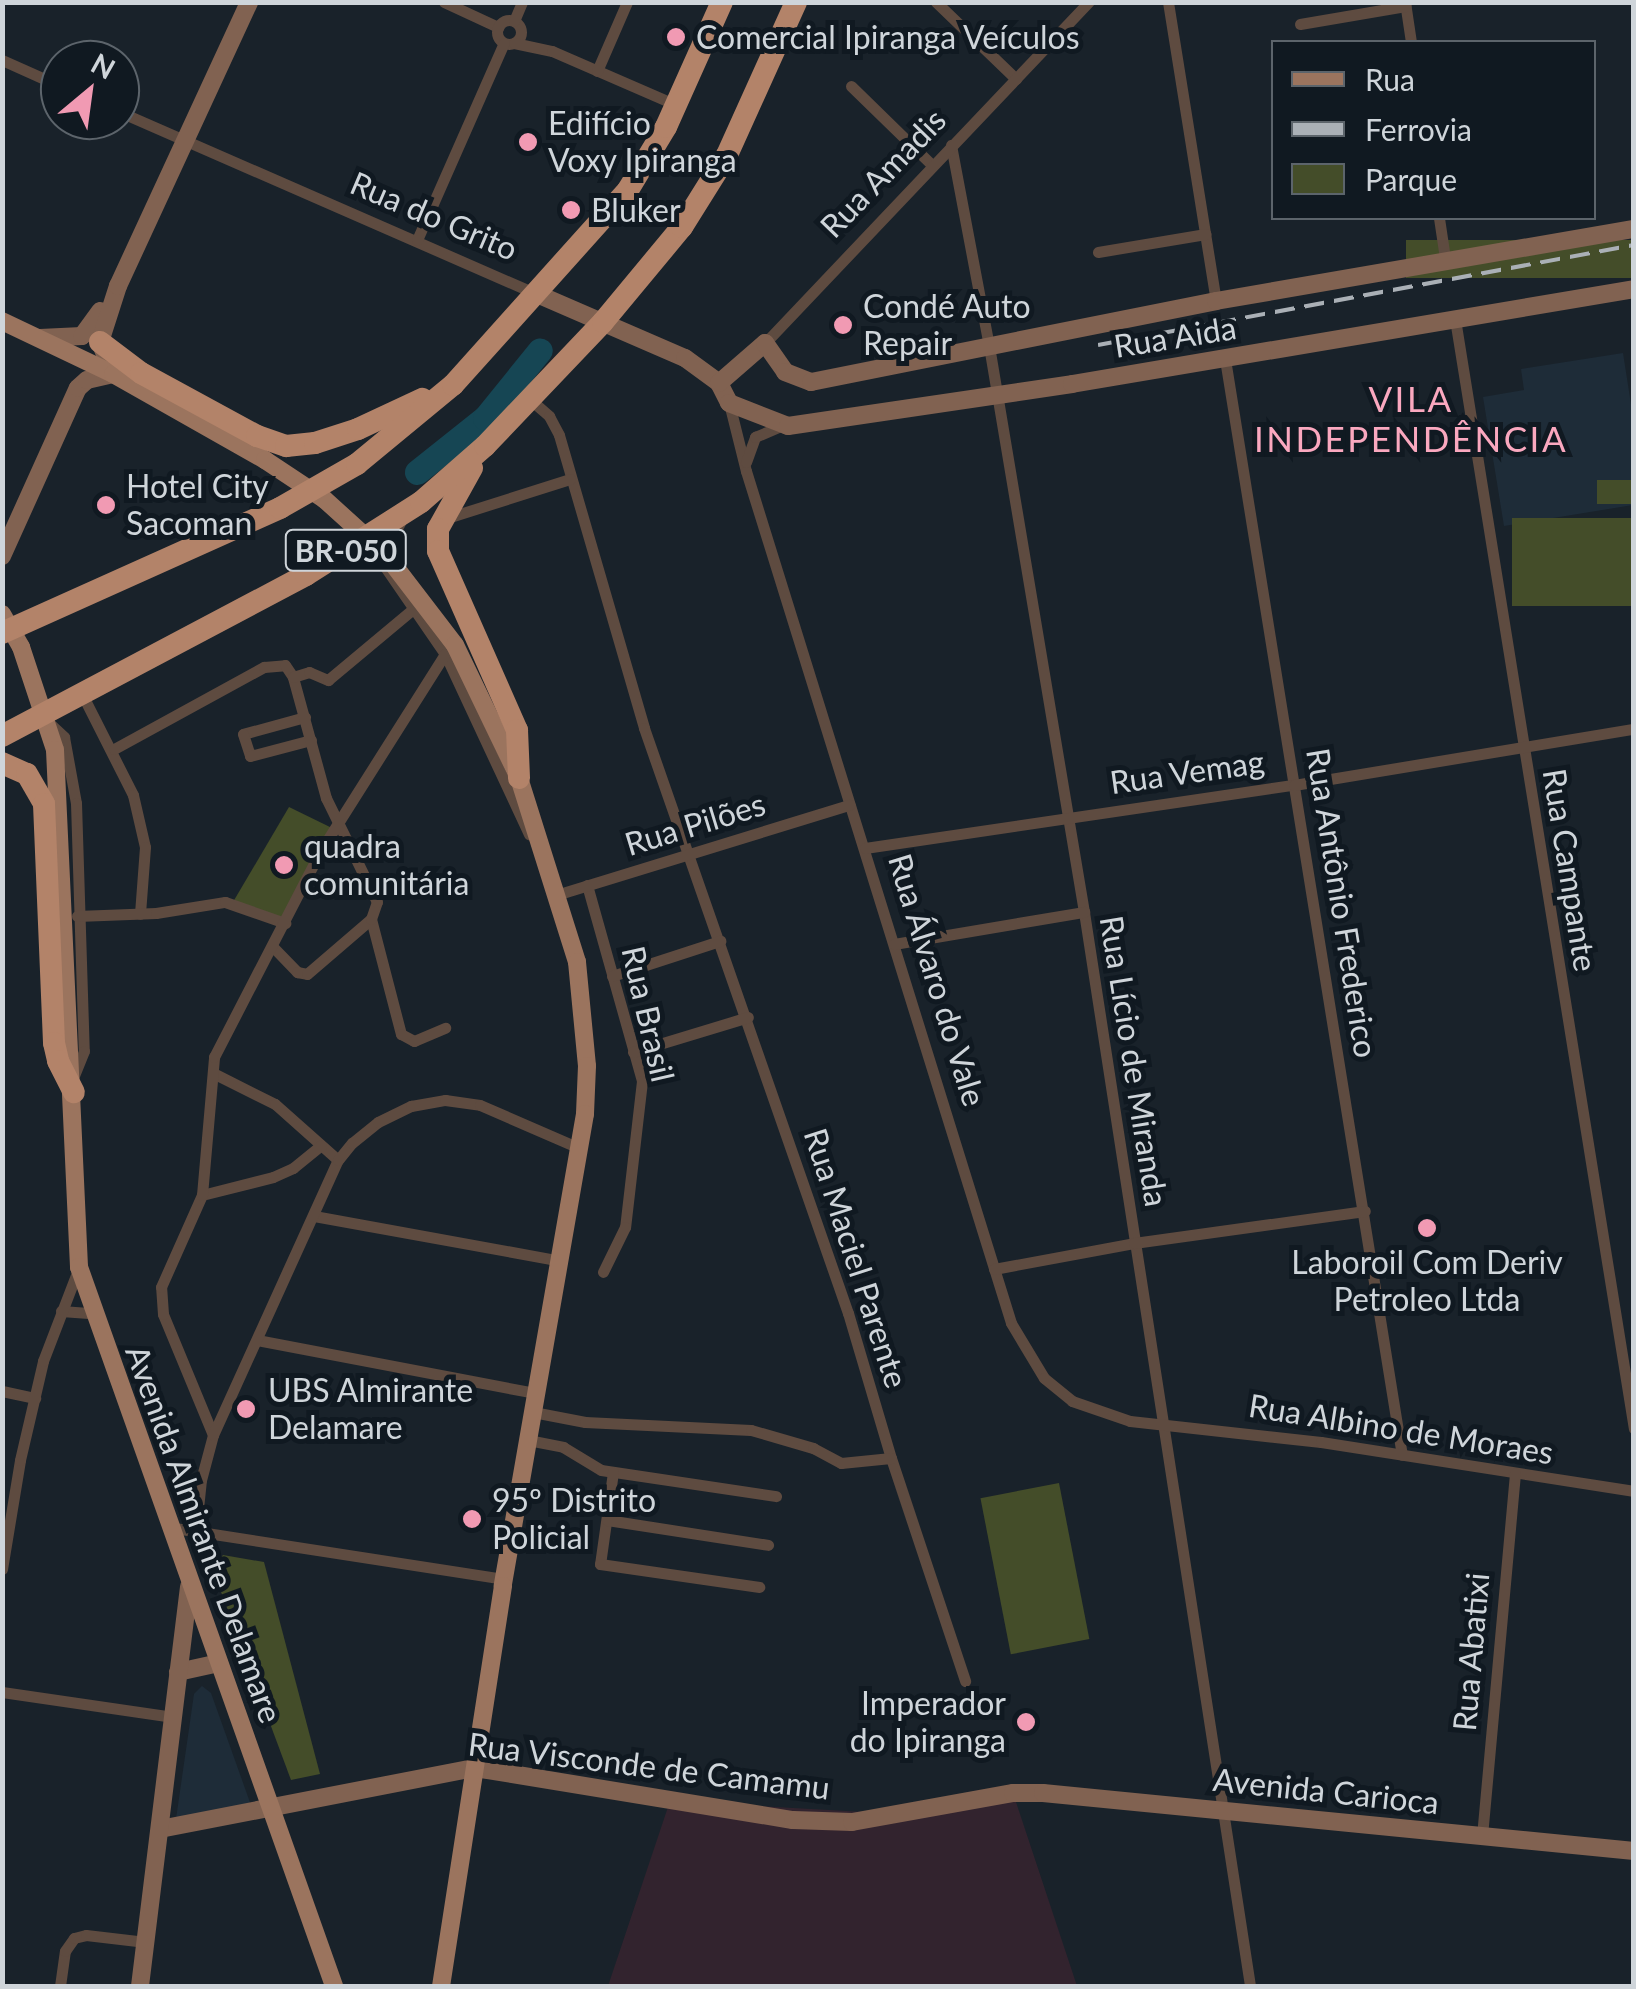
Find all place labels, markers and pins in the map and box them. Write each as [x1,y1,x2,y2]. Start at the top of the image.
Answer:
place label: Comercial Ipiranga Veículos [696,18,1081,56]
marker: Comercial Ipiranga Veículos [665,26,687,48]
place label: Edifício Voxy Ipiranga [548,105,737,180]
marker: Edifício Voxy Ipiranga [517,131,539,153]
place label: Bluker [591,191,681,229]
marker: Bluker [560,199,582,221]
place label: Condé Auto Repair [863,288,1032,363]
marker: Condé Auto Repair [832,314,854,336]
place label: Hotel City Sacoman [126,468,269,543]
marker: Hotel City Sacoman [95,494,117,516]
place label: quadra comunitária [304,828,469,903]
marker: quadra comunitária [273,854,295,876]
marker: Laboroil Com Deriv Petroleo Ltda [1416,1217,1438,1239]
place label: Laboroil Com Deriv Petroleo Ltda [1291,1244,1563,1319]
place label: UBS Almirante Delamare [268,1372,474,1447]
marker: UBS Almirante Delamare [233,1396,259,1422]
place label: 95º Distrito Policial [492,1482,656,1557]
marker: 95º Distrito Policial [461,1508,483,1530]
place label: Imperador do Ipiranga [850,1685,1006,1760]
marker: Imperador do Ipiranga [1015,1711,1037,1733]

